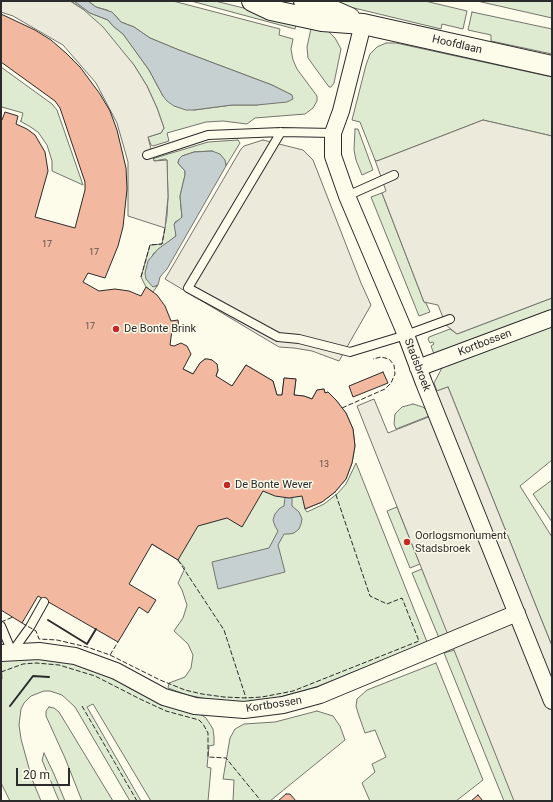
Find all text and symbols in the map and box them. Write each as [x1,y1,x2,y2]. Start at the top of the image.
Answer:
street label: Hoofdlaan [431,33,483,57]
house number: 17 [42,240,52,250]
house number: 17 [89,248,99,258]
house number: 17 [85,322,95,332]
place label: De Bonte Brink [124,322,196,336]
marker: De Bonte Brink [111,324,121,334]
street label: Kortbossen [456,327,514,359]
street label: Stadsbroek [401,337,433,393]
house number: 13 [319,460,329,470]
place label: De Bonte Wever [235,478,312,492]
marker: De Bonte Wever [222,480,232,490]
place label: Oorlogsmonument Stadsbroek [415,529,507,555]
marker: Oorlogsmonument Stadsbroek [402,537,412,547]
street label: Kortbossen [245,694,303,716]
scale bar [18,760,72,786]
text: 20 m [23,768,50,782]

